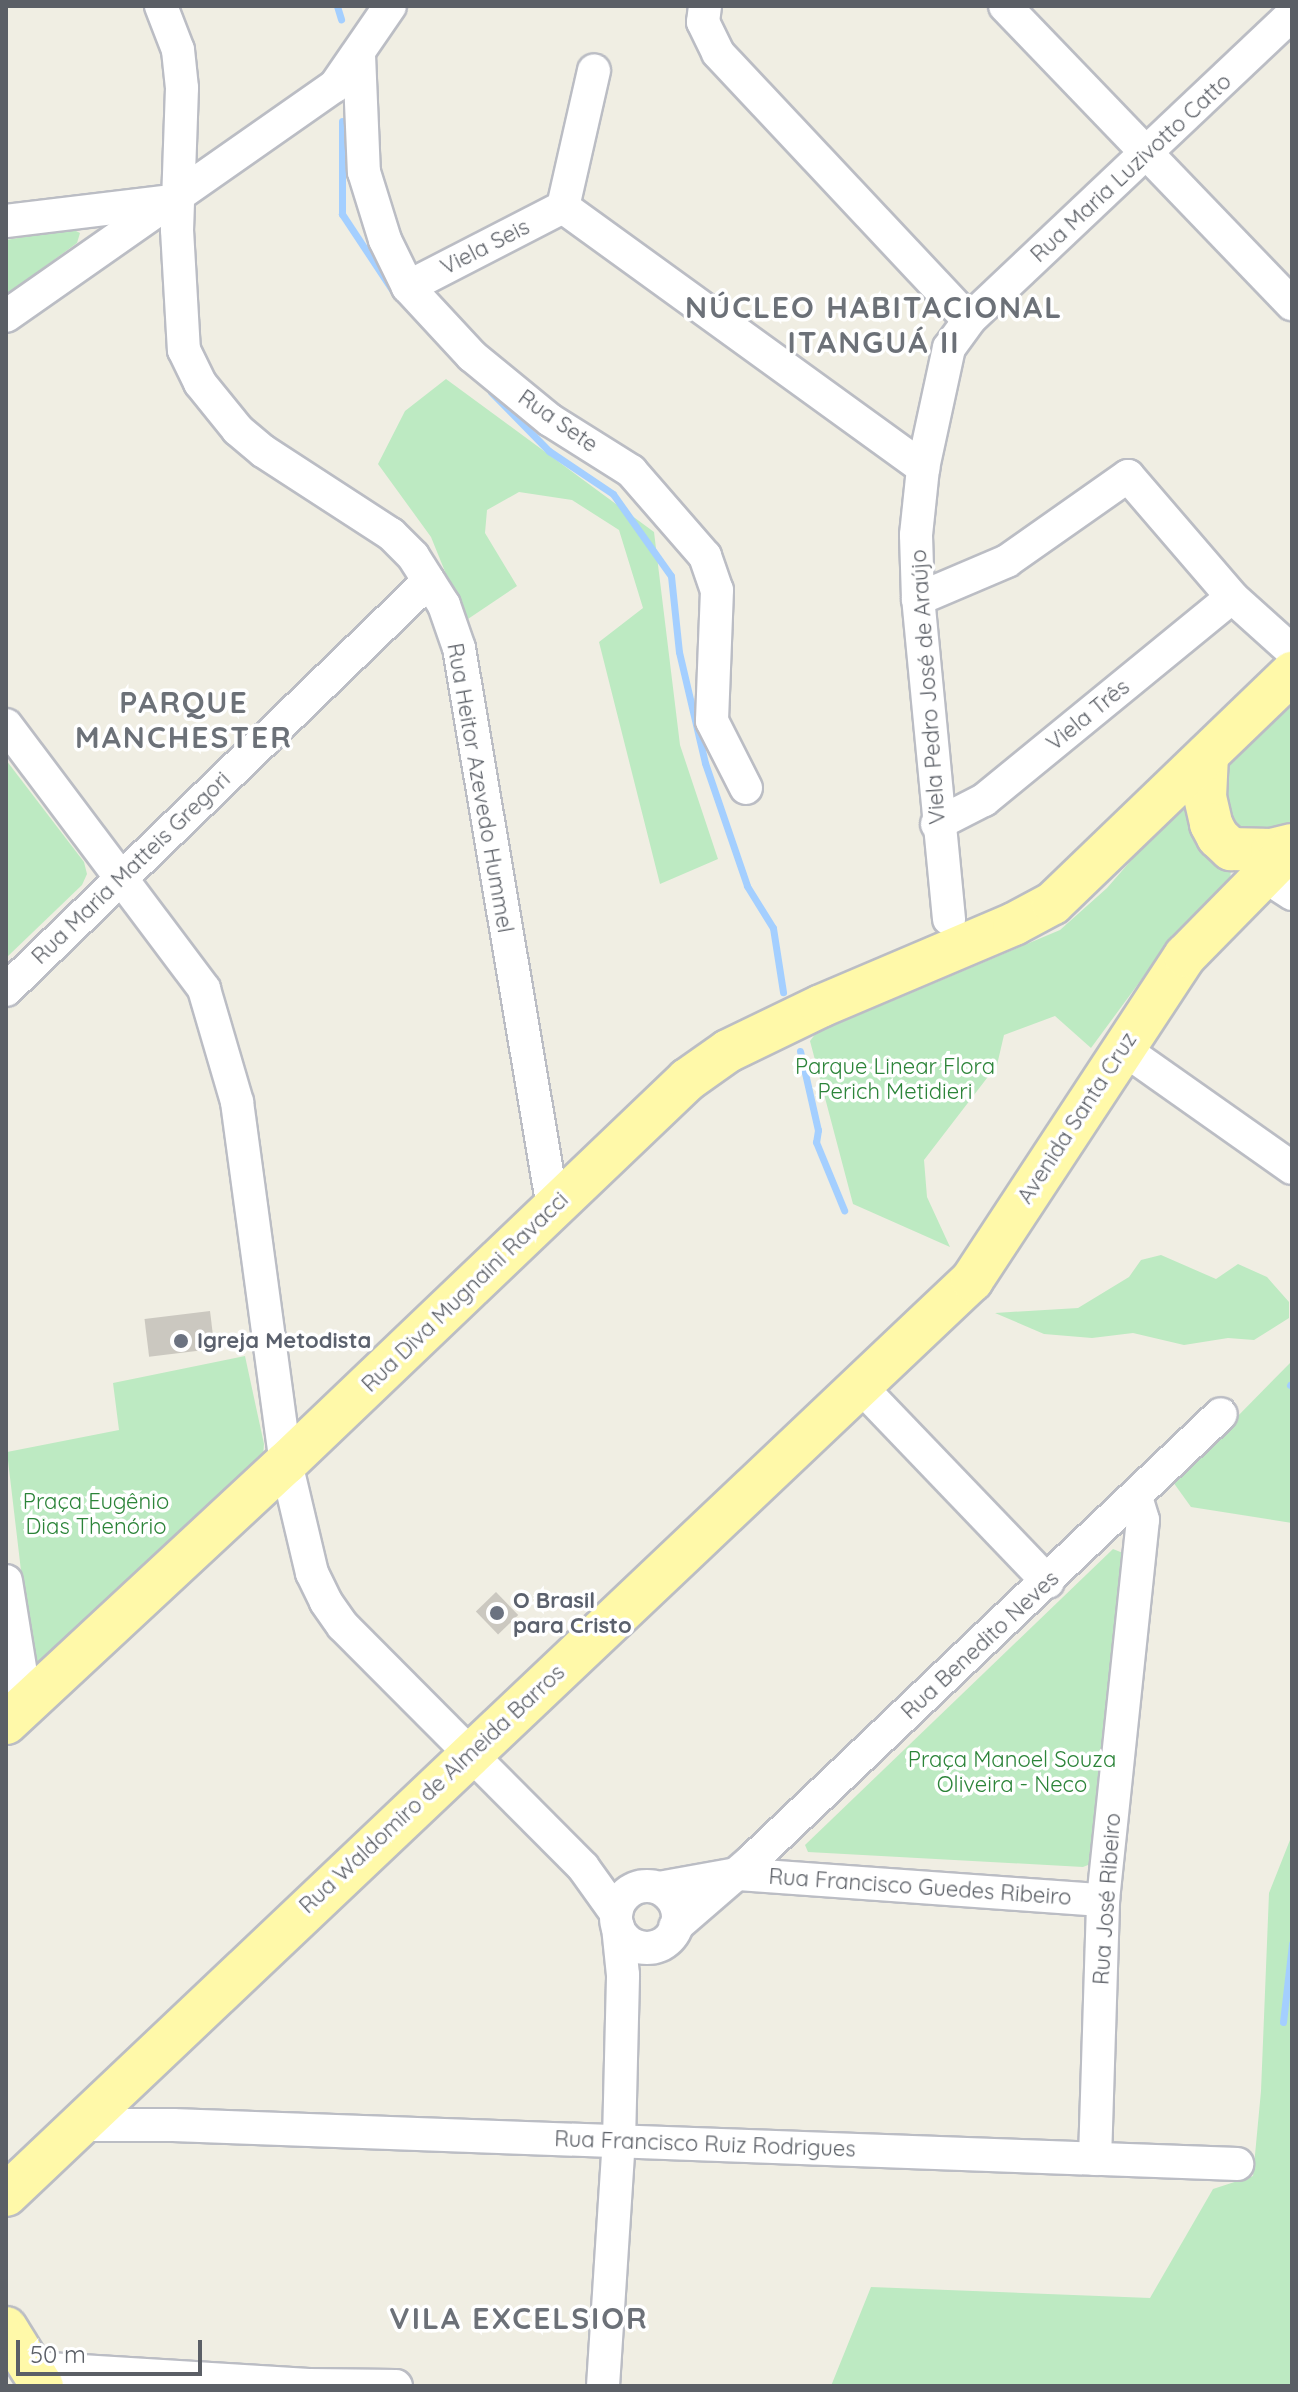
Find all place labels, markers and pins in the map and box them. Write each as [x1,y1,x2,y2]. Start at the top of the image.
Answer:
place label: Igreja Metodista [197,1328,371,1354]
marker: Igreja Metodista [172,1332,190,1350]
place label: O Brasil para Cristo [513,1587,632,1638]
marker: O Brasil para Cristo [488,1604,506,1622]

